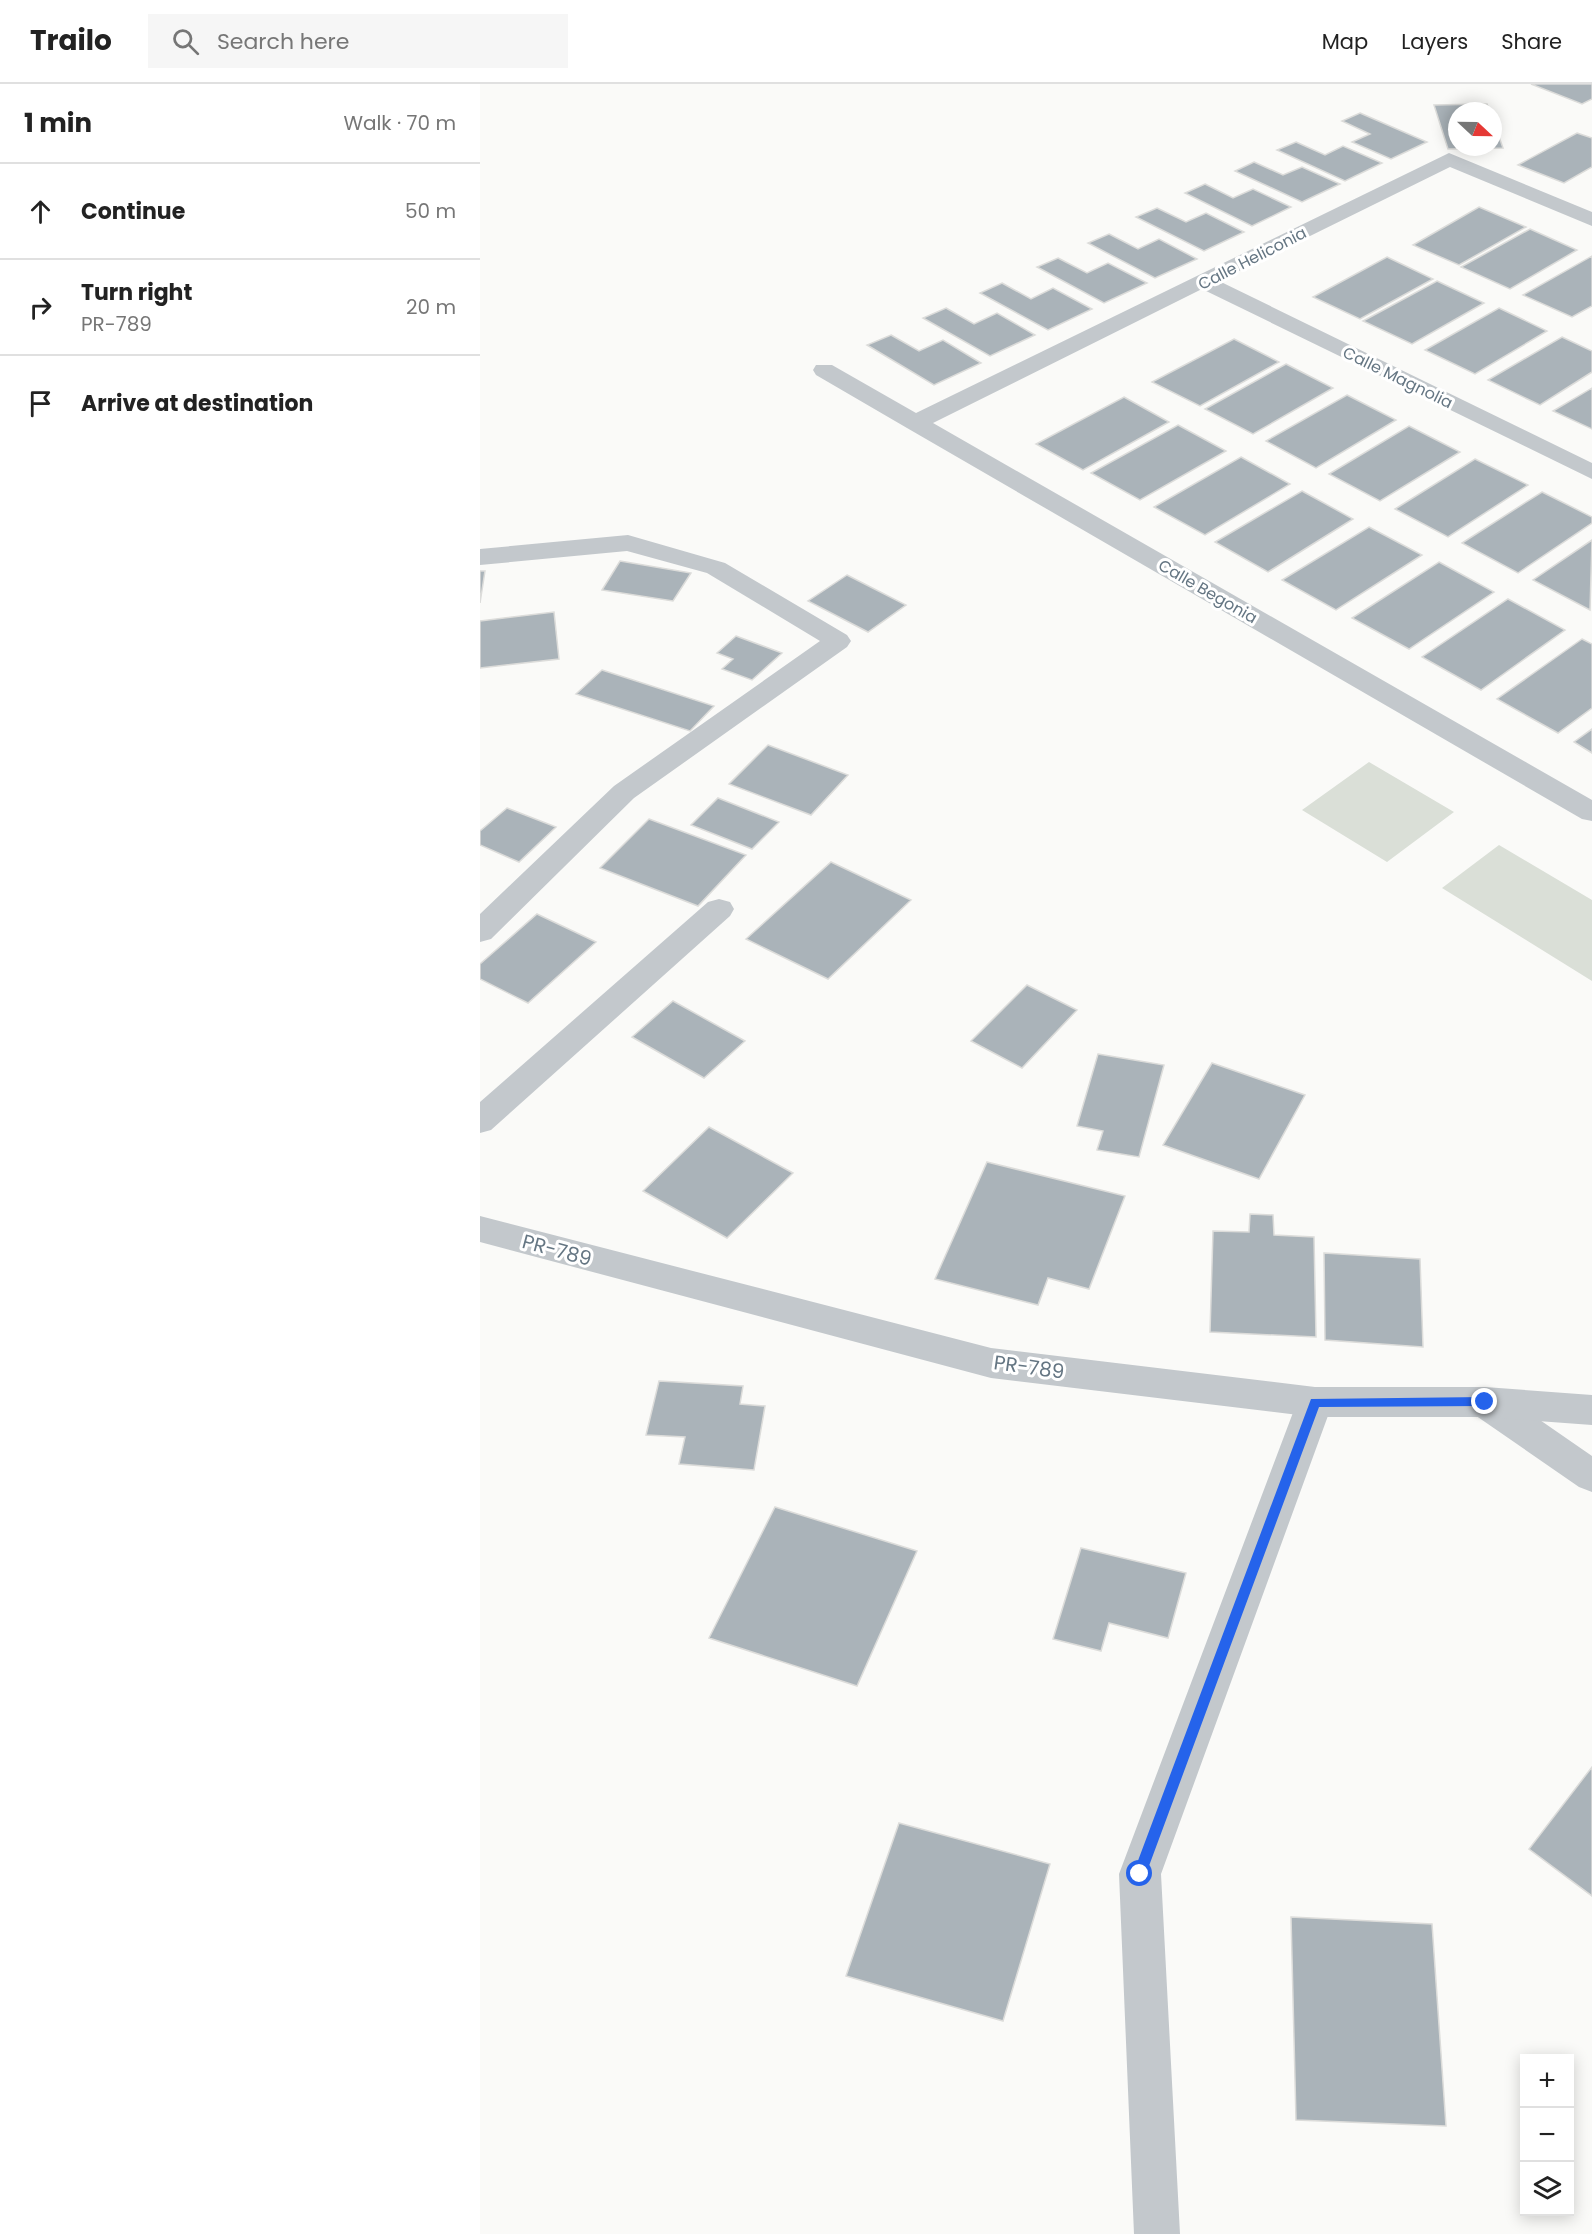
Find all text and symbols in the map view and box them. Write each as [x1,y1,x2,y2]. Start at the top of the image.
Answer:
search box [148,14,568,68]
text: Trailo [30,21,112,60]
icon: search [169,25,202,58]
text: Search here [217,26,349,57]
text: Map [1322,27,1368,56]
text: Layers [1401,27,1468,56]
text: Share [1501,27,1562,56]
north arrow [1448,102,1502,156]
text: 1 min [24,105,92,141]
text: Walk · 70 m [343,109,456,137]
icon: ahead [24,195,57,228]
text: Continue [81,196,185,227]
text: 50 m [405,197,456,225]
street label: Calle Heliconia [1194,221,1310,296]
text: Turn right [81,277,192,308]
icon: right [24,291,57,324]
text: 20 m [406,293,456,321]
text: PR-789 [81,310,152,338]
street label: Calle Magnolia [1339,341,1457,414]
icon: arrive [24,387,57,420]
text: Arrive at destination [81,388,313,419]
street label: Calle Begonia [1154,554,1262,629]
street label: PR-789 [519,1227,595,1273]
street label: PR-789 [992,1348,1066,1386]
route end [1471,1388,1497,1414]
route start [1126,1860,1152,1886]
map controls [1520,2054,1574,2216]
button: + [1520,2054,1574,2108]
button: − [1520,2108,1574,2162]
button: layers [1520,2162,1574,2216]

